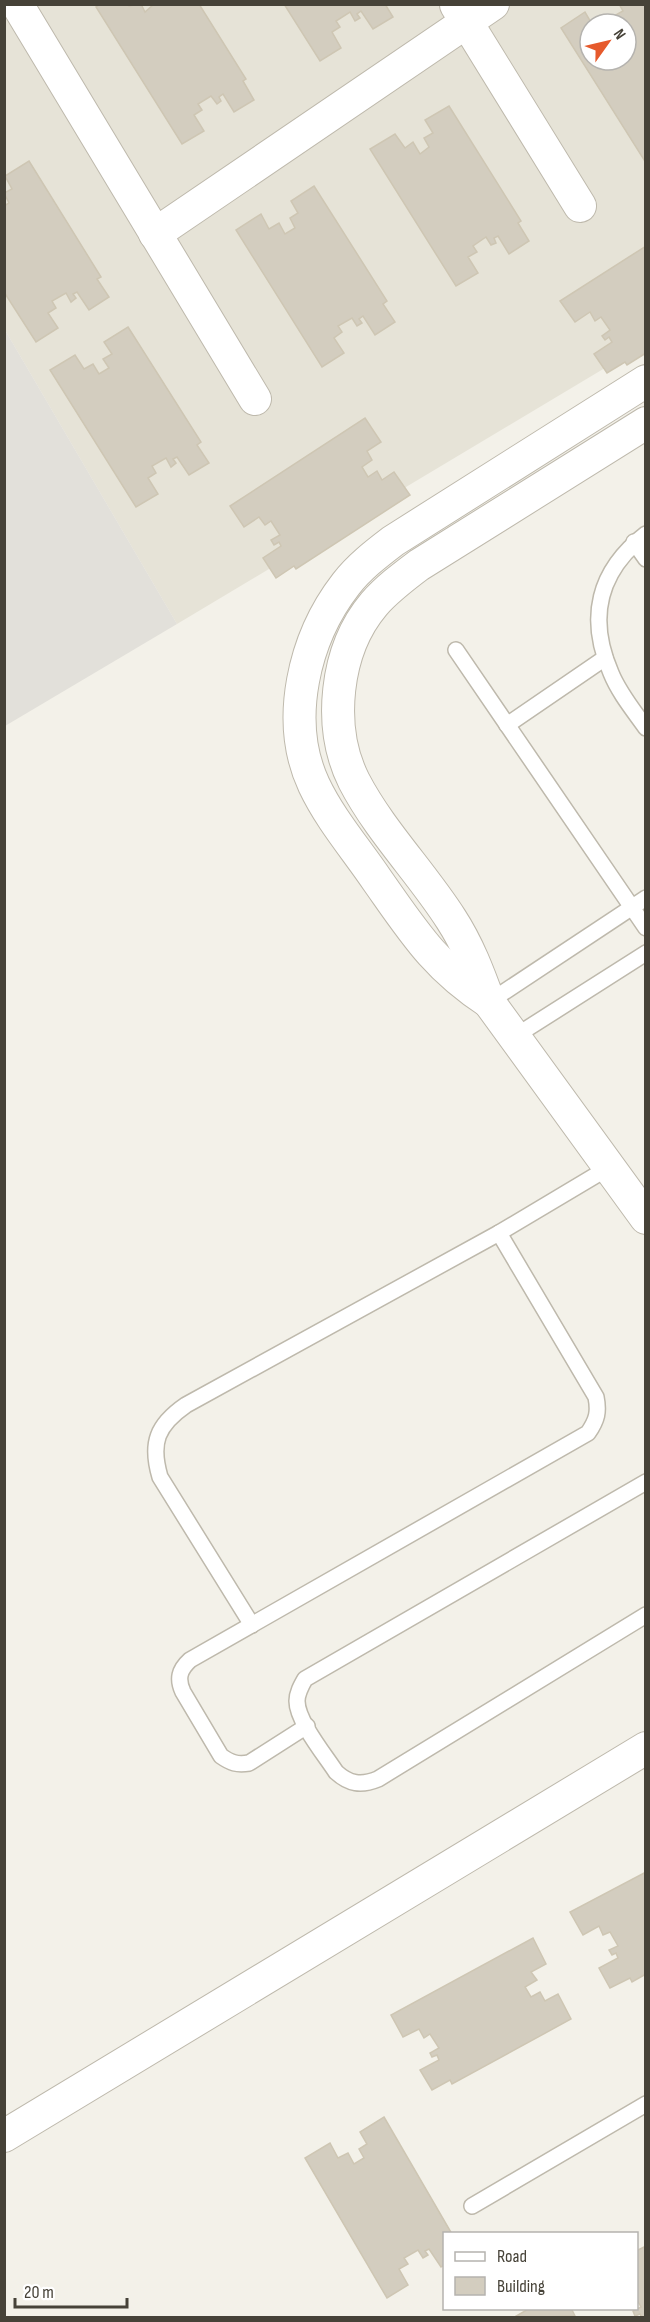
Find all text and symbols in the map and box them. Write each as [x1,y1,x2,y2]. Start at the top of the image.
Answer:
north arrow [578,12,638,72]
text: N [609,26,629,43]
legend [443,2232,638,2310]
text: Road [497,2246,527,2267]
scale bar [15,2271,128,2309]
text: Building [497,2276,545,2297]
text: 20 m [24,2282,54,2303]

